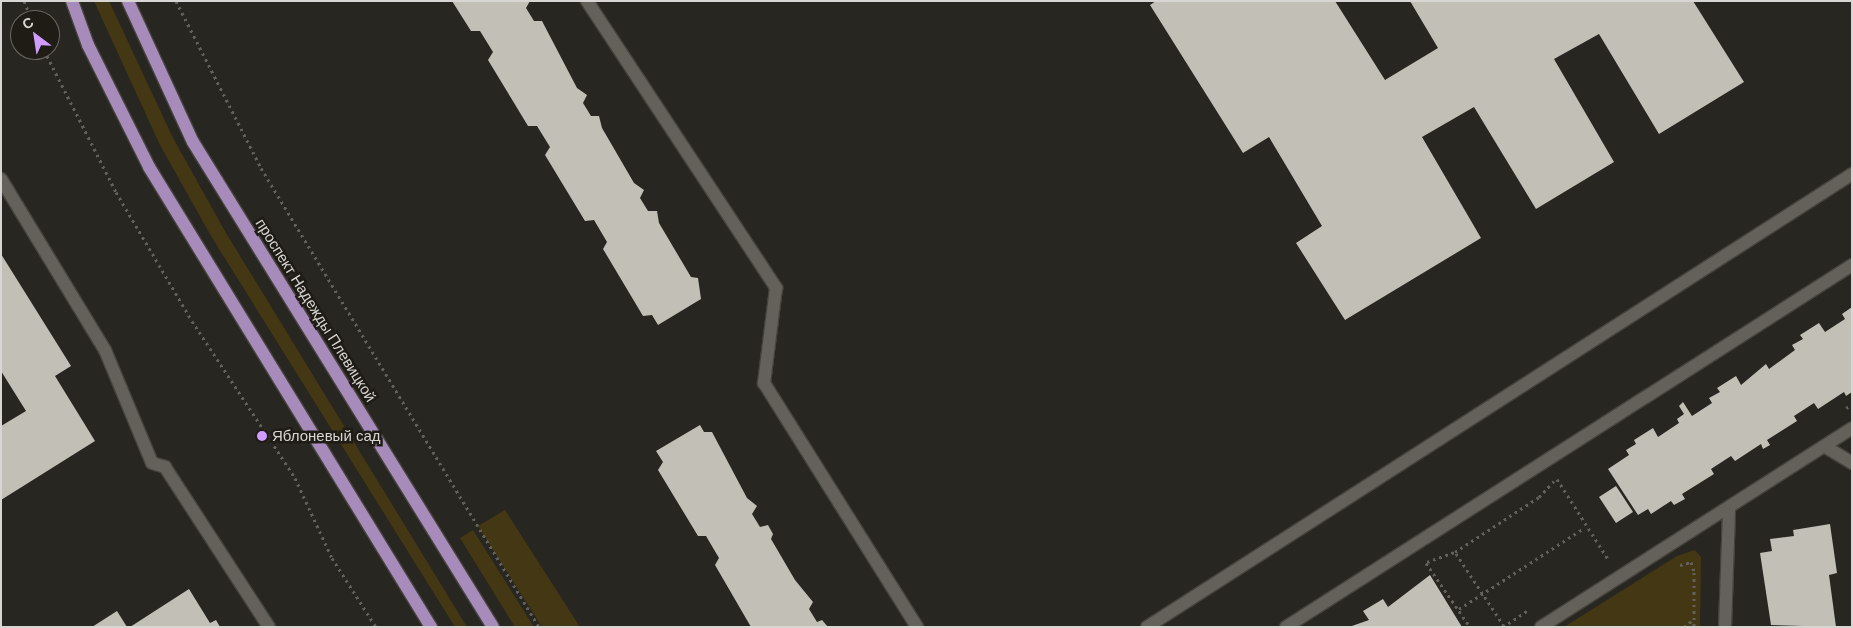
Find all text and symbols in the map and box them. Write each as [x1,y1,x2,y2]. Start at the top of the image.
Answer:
north arrow [10,10,60,60]
text: С [19,14,36,32]
street label: проспект Надежды Плевицкой [252,215,380,405]
place label: Яблоневый сад [272,427,381,445]
marker: Яблоневый сад [256,430,268,442]

